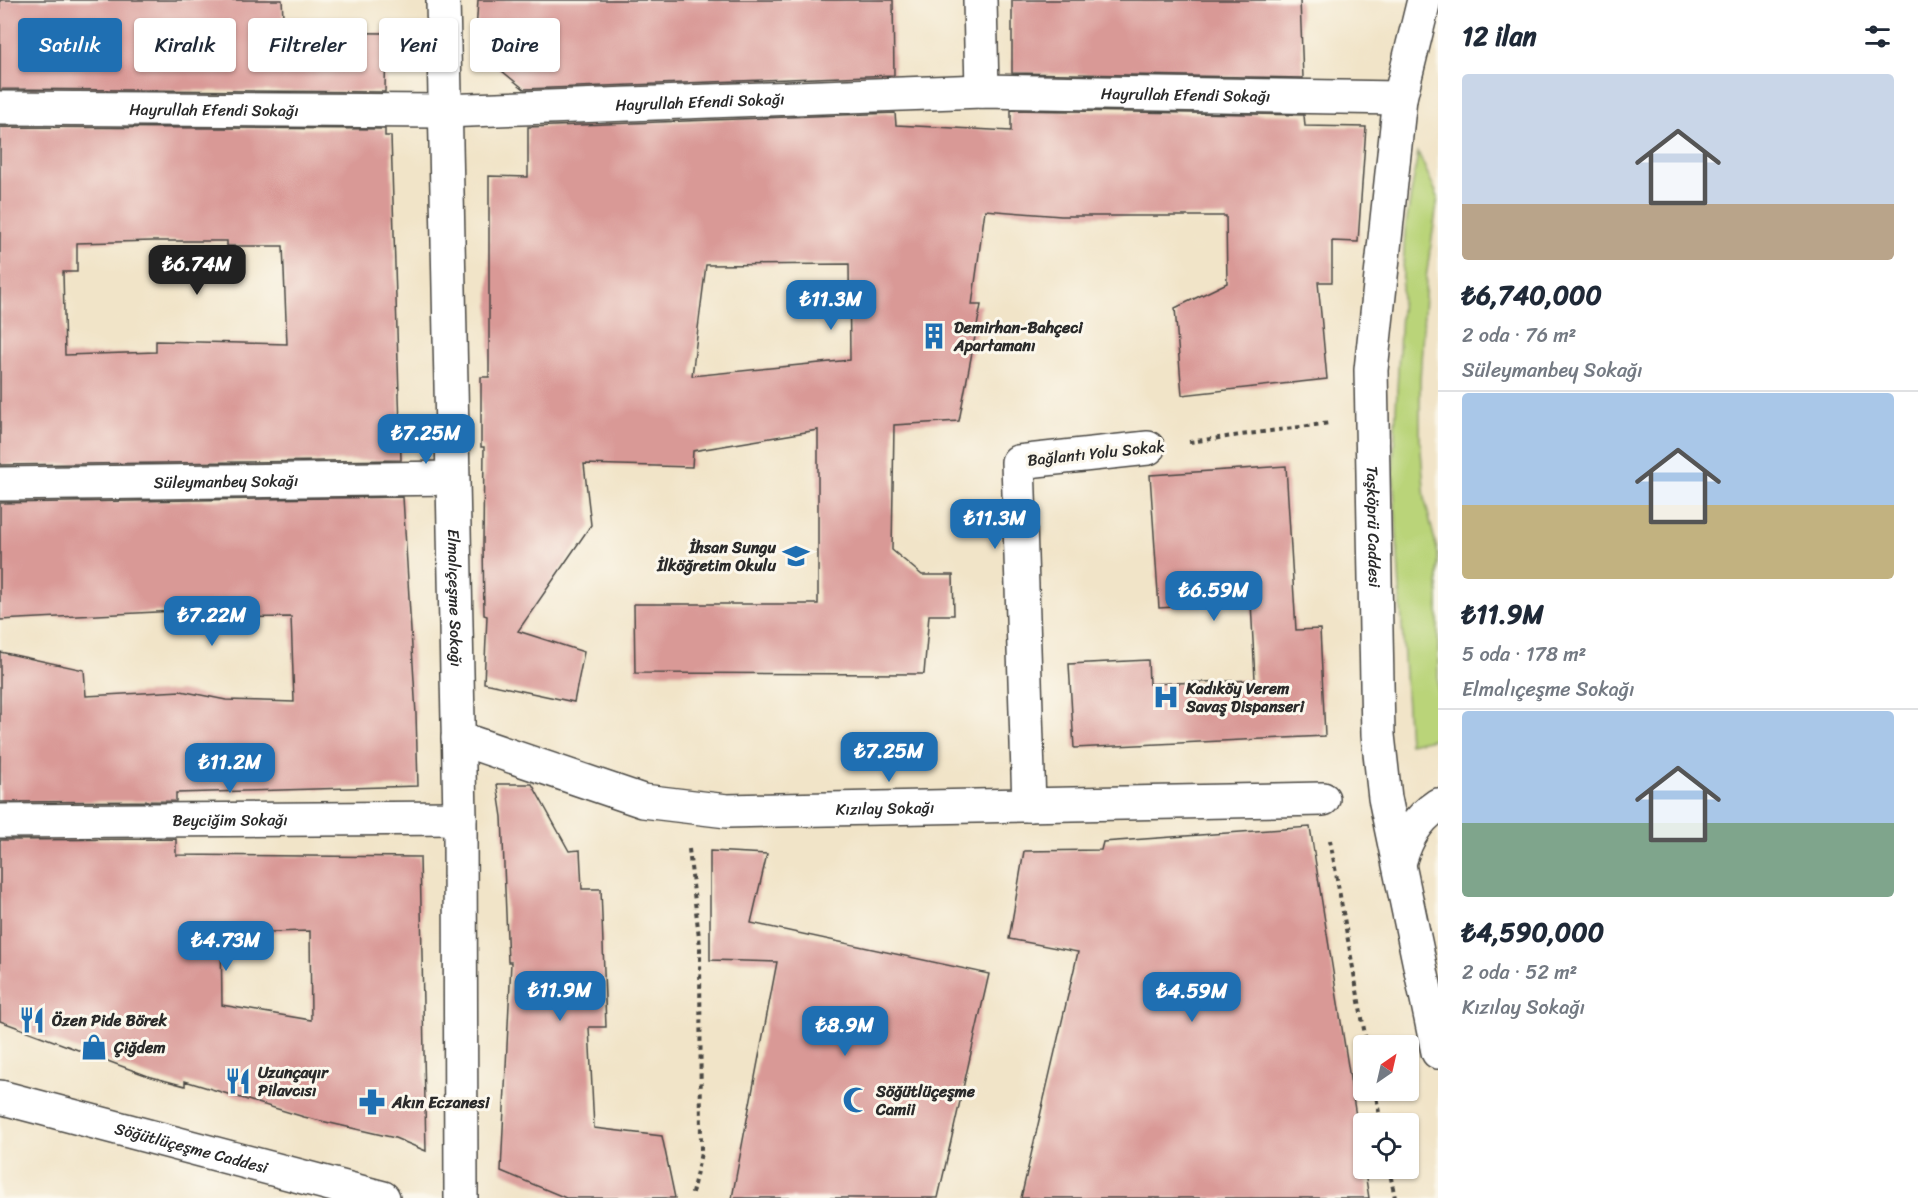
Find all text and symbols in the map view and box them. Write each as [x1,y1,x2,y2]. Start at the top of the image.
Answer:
text: 12 ilan [1462,13,1537,59]
chip: Satılık [18,18,122,72]
chip: Kiralık [134,18,236,72]
chip: Filtreler [248,18,367,72]
chip: Yeni [379,18,458,72]
chip: Daire [470,18,560,72]
icon: filters [1861,20,1894,53]
street label: Hayrullah Efendi Sokağı [1101,78,1270,110]
street label: Hayrullah Efendi Sokağı [615,84,785,119]
street label: Hayrullah Efendi Sokağı [129,94,299,125]
icon: home [1624,113,1732,221]
pin: ₺6.74M [148,245,246,296]
text: ₺6.74M [163,247,231,282]
text: ₺6,740,000 [1462,272,1602,318]
pin: ₺11.3M [782,280,880,331]
text: ₺11.3M [800,282,862,317]
place label: Demirhan-Bahçeci Apartamanı [953,313,1083,360]
text: 2 oda · 76 m² [1462,318,1576,353]
building icon: Demirhan-Bahçeci Apartamanı [919,321,949,351]
text: Süleymanbey Sokağı [1462,353,1643,388]
pin: ₺7.25M [377,414,475,465]
text: ₺7.25M [392,416,460,451]
street label: Bağlantı Yolu Sokak [1026,431,1166,475]
icon: home [1624,432,1732,540]
street label: Süleymanbey Sokağı [153,466,298,496]
street label: Taşköprü Caddesi [1358,466,1390,588]
pin: ₺11.3M [946,499,1044,550]
text: ₺11.3M [964,501,1026,536]
street label: Elmalıçeşme Sokağı [439,529,471,667]
place label: İhsan Sungu İlköğretim Okulu [656,533,776,580]
school or university icon: İhsan Sungu İlköğretim Okulu [781,541,811,571]
pin: ₺6.59M [1165,571,1263,622]
text: ₺6.59M [1179,573,1249,608]
text: ₺11.9M [1462,591,1544,637]
pin: ₺7.22M [163,596,261,647]
text: ₺7.22M [178,598,246,633]
text: 5 oda · 178 m² [1462,637,1586,672]
text: Elmalıçeşme Sokağı [1462,672,1634,707]
place label: Kadıköy Verem Savaş Dispanseri [1185,674,1305,721]
hospital icon: Kadıköy Verem Savaş Dispanseri [1151,682,1181,712]
pin: ₺7.25M [840,732,938,783]
text: ₺7.25M [855,734,923,769]
pin: ₺11.2M [181,743,279,794]
text: ₺11.2M [199,745,261,780]
icon: home [1624,750,1732,858]
street label: Kızılay Sokağı [835,792,934,823]
street label: Beyciğim Sokağı [172,805,288,834]
text: ₺4,590,000 [1462,909,1604,955]
pin: ₺4.73M [177,921,275,972]
text: ₺4.73M [192,923,260,958]
text: 2 oda · 52 m² [1462,955,1577,990]
pin: ₺11.9M [511,971,609,1022]
pin: ₺4.59M [1143,972,1241,1023]
text: ₺11.9M [529,973,591,1008]
text: ₺4.59M [1157,974,1227,1009]
text: Kızılay Sokağı [1462,990,1585,1025]
restaurant icon: Özen Pide Börek [17,1005,47,1035]
place label: Özen Pide Börek [51,1006,168,1035]
pin: ₺8.9M [803,1006,887,1057]
text: ₺8.9M [816,1008,874,1043]
shop icon: Çiğdem [79,1032,109,1062]
place label: Çiğdem [113,1033,165,1062]
north arrow [1353,1035,1419,1101]
map controls [1353,1035,1419,1179]
place label: Uzunçayır Pilavcısı [258,1058,329,1105]
restaurant icon: Uzunçayır Pilavcısı [223,1066,253,1096]
place label: Söğütlüçeşme Camii [875,1077,976,1124]
mosque icon: Söğütlüçeşme Camii [841,1085,871,1115]
pharmacy icon: Akın Eczanesi [357,1087,387,1117]
place label: Akın Eczanesi [391,1088,490,1117]
street label: Söğütlüçeşme Caddesi [112,1113,272,1182]
button: locate [1353,1113,1419,1179]

